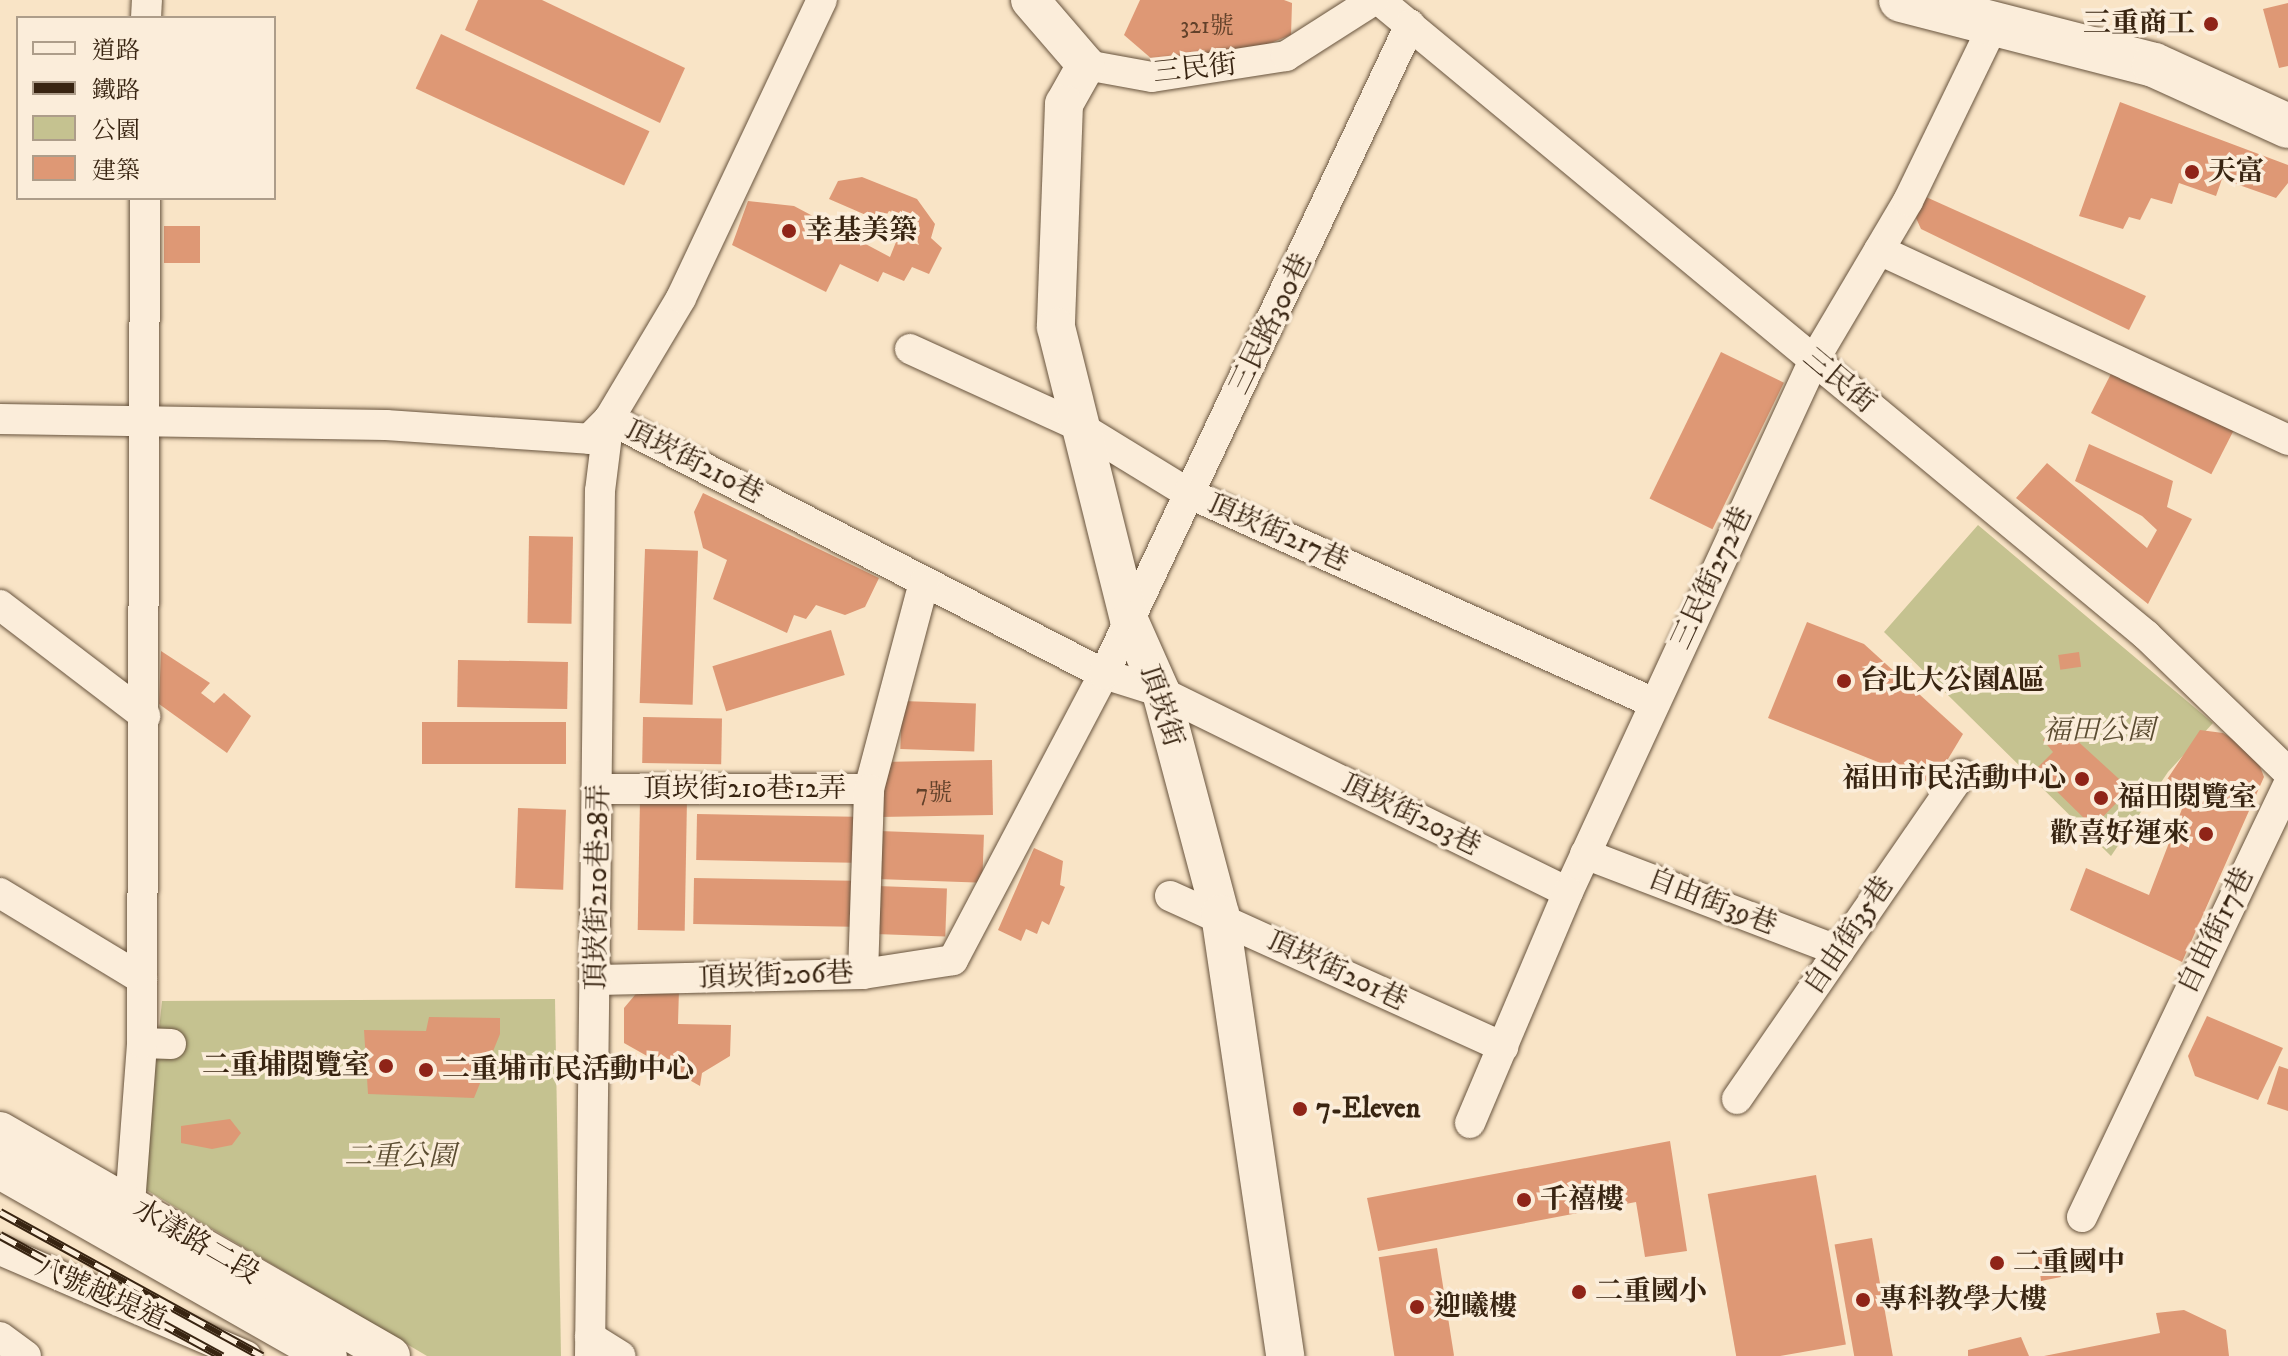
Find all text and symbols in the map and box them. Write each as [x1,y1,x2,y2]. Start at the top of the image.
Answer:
place label: 三重商工 [2083,7,2195,41]
house number: 321號 [1180,13,1234,41]
marker: 三重商工 [2202,15,2220,33]
legend [16,16,276,200]
text: 道路 [92,36,140,66]
street label: 三民街 [1151,48,1239,90]
text: 鐵路 [92,76,140,106]
text: 公園 [92,116,140,146]
place label: 天富 [2208,155,2264,189]
text: 建築 [92,156,140,186]
marker: 天富 [2183,163,2201,181]
place label: 幸基美築 [805,214,917,248]
marker: 幸基美築 [780,222,798,240]
street label: 三民路300巷 [1222,248,1320,400]
street label: 三民街 [1796,341,1882,421]
street label: 頂崁街210巷 [619,413,769,511]
street label: 頂崁街217巷 [1202,487,1354,579]
street label: 三民街272巷 [1664,501,1760,655]
street label: 頂崁街 [1132,661,1190,751]
place label: 台北大公園A區 [1860,664,2046,698]
marker: 台北大公園A區 [1835,672,1853,690]
park label: 福田公園 [2043,714,2155,748]
place label: 福田市民活動中心 [1842,762,2066,796]
street label: 頂崁街203巷 [1336,767,1486,863]
marker: 福田市民活動中心 [2073,770,2091,788]
street label: 頂崁街210巷12弄 [643,772,847,806]
house number: 7號 [916,780,952,808]
place label: 福田閱覽室 [2117,781,2257,815]
street label: 頂崁街210巷28弄 [579,783,617,991]
marker: 福田閱覽室 [2092,789,2110,807]
place label: 歡喜好運來 [2050,817,2190,851]
marker: 歡喜好運來 [2197,825,2215,843]
street label: 自由街39巷 [1642,862,1782,942]
street label: 自由街17巷 [2171,862,2261,1000]
street label: 自由街35巷 [1797,870,1901,1002]
street label: 頂崁街201巷 [1261,924,1413,1018]
street label: 頂崁街206巷 [698,956,854,996]
place label: 二重埔閱覽室 [202,1049,370,1083]
place label: 二重埔市民活動中心 [442,1053,694,1087]
marker: 二重埔閱覽室 [377,1057,395,1075]
marker: 二重埔市民活動中心 [417,1061,435,1079]
place label: 7-Eleven [1316,1092,1420,1126]
marker: 7-Eleven [1291,1100,1309,1118]
park label: 二重公園 [344,1140,456,1174]
place label: 千禧樓 [1540,1183,1624,1217]
marker: 千禧樓 [1515,1191,1533,1209]
street label: 水漾路二段 [127,1192,265,1292]
place label: 二重國中 [2013,1246,2125,1280]
street label: 八號越堤道 [30,1250,172,1338]
marker: 二重國中 [1988,1254,2006,1272]
place label: 二重國小 [1595,1275,1707,1309]
marker: 二重國小 [1570,1283,1588,1301]
place label: 專科教學大樓 [1879,1283,2047,1317]
place label: 迎曦樓 [1433,1290,1517,1324]
marker: 專科教學大樓 [1854,1291,1872,1309]
marker: 迎曦樓 [1408,1298,1426,1316]

